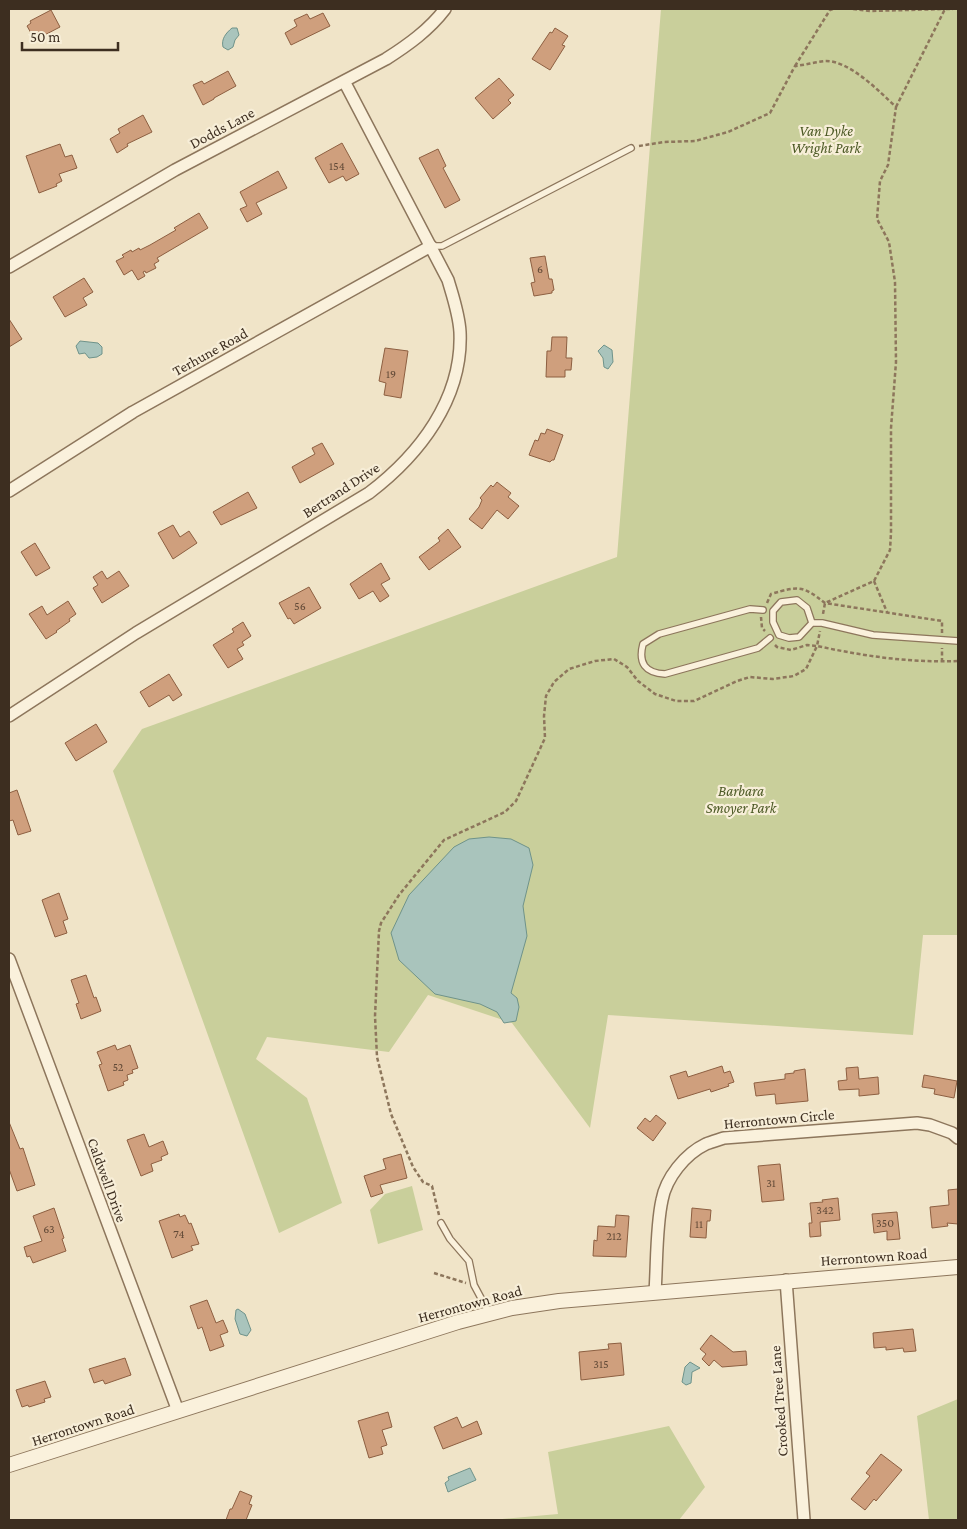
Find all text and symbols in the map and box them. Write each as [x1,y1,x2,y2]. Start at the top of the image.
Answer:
scale bar [22,20,119,52]
text: 50 m [30,29,60,45]
street label: Dodds Lane [187,104,257,152]
park label: Van Dyke Wright Park [791,123,862,157]
house number: 154 [329,159,345,173]
house number: 6 [537,262,543,276]
street label: Terhune Road [170,325,250,379]
house number: 19 [386,367,396,381]
street label: Bertrand Drive [300,459,383,521]
house number: 56 [294,599,306,613]
park label: Barbara Smoyer Park [706,783,778,817]
house number: 52 [112,1060,124,1074]
street label: Herrontown Circle [723,1106,835,1132]
street label: Caldwell Drive [84,1136,130,1225]
house number: 31 [766,1176,776,1190]
house number: 342 [816,1203,834,1217]
house number: 350 [876,1216,894,1230]
house number: 11 [695,1217,703,1231]
house number: 63 [43,1222,55,1236]
house number: 74 [173,1227,185,1241]
house number: 212 [606,1229,622,1243]
street label: Herrontown Road [820,1245,928,1269]
street label: Herrontown Road [416,1282,524,1326]
street label: Crooked Tree Lane [767,1344,791,1457]
house number: 315 [593,1357,609,1371]
street label: Herrontown Road [30,1401,136,1449]

